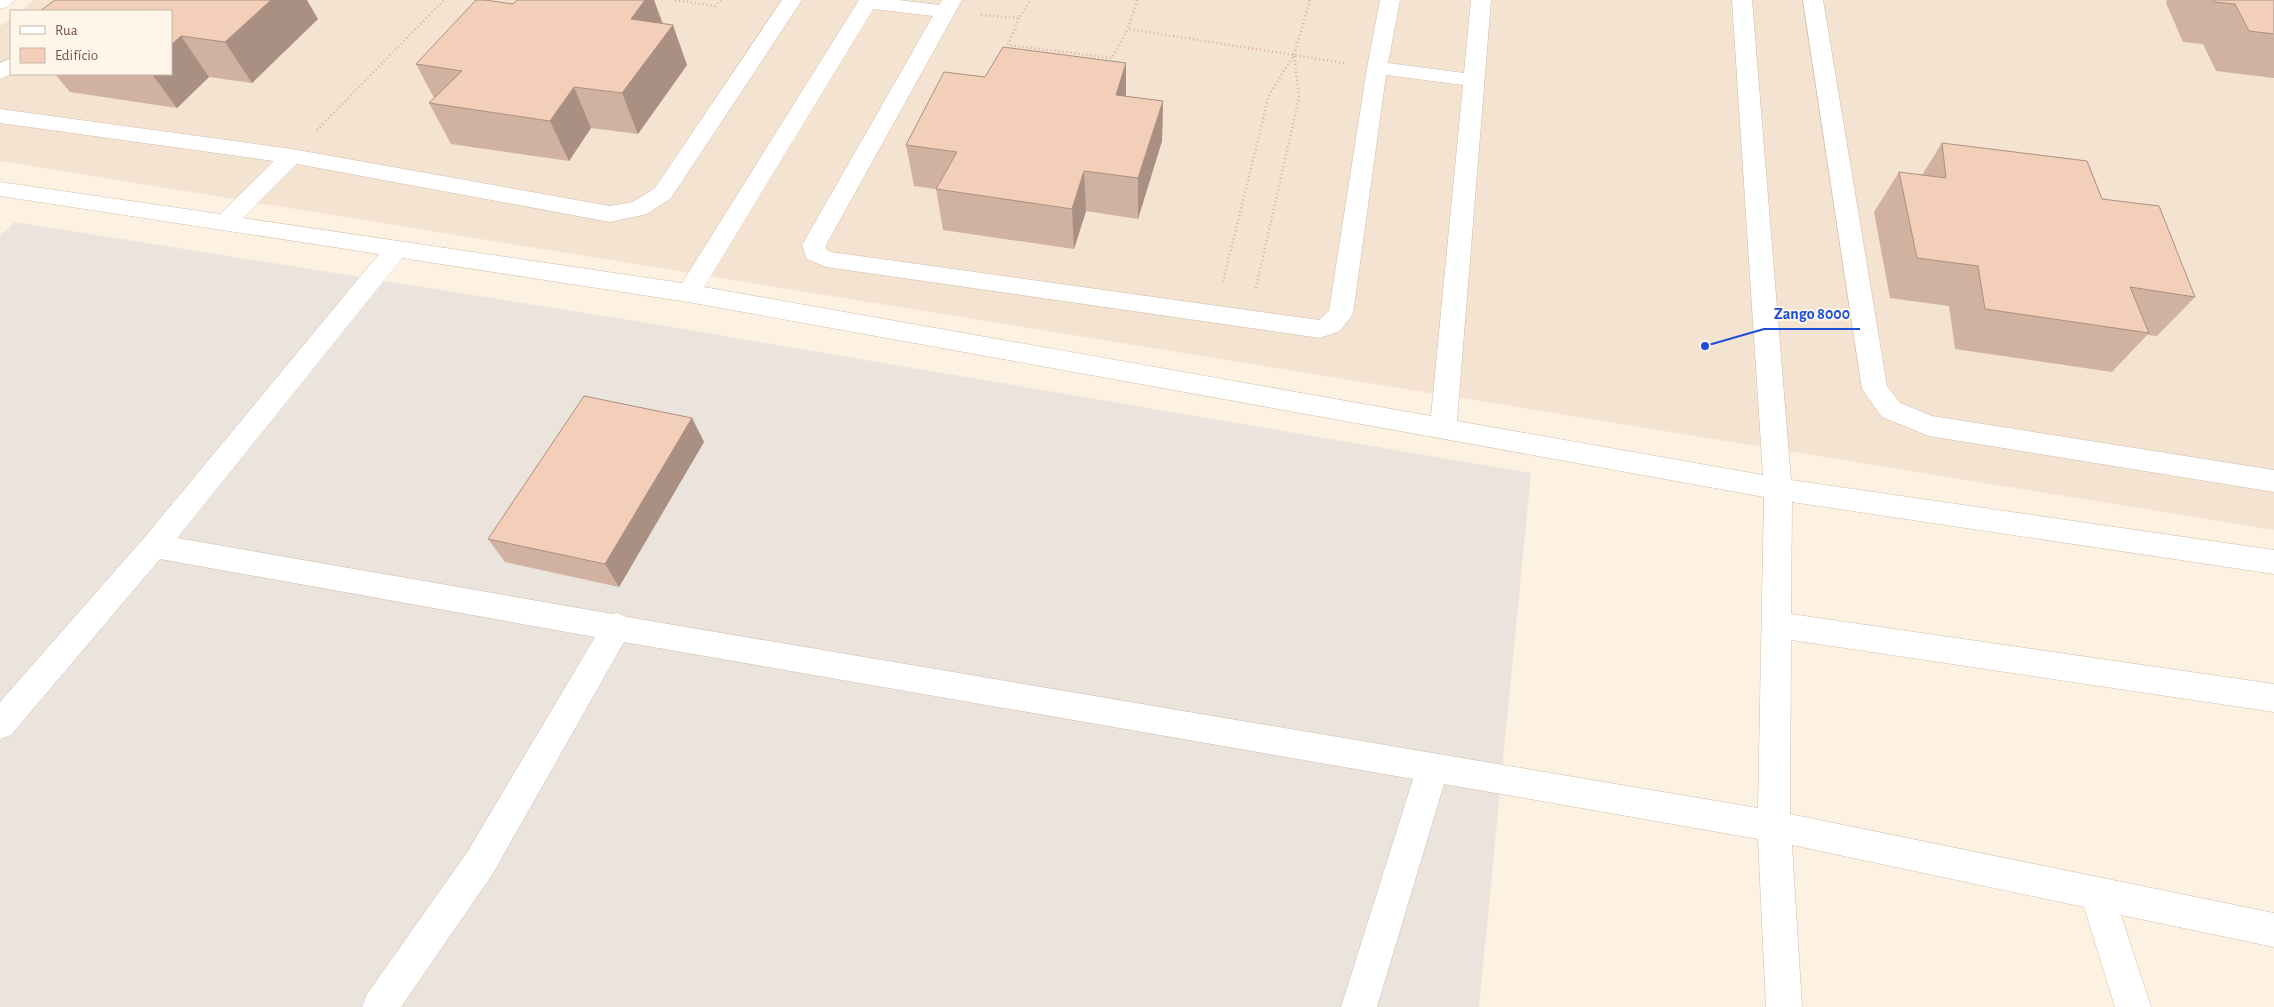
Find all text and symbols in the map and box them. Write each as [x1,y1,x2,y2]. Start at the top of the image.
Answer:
legend [10,10,172,75]
text: Rua [55,23,78,38]
text: Edifício [55,48,98,63]
callout: Zango 8000 [1764,298,1860,329]
text: Zango 8000 [1774,306,1850,322]

